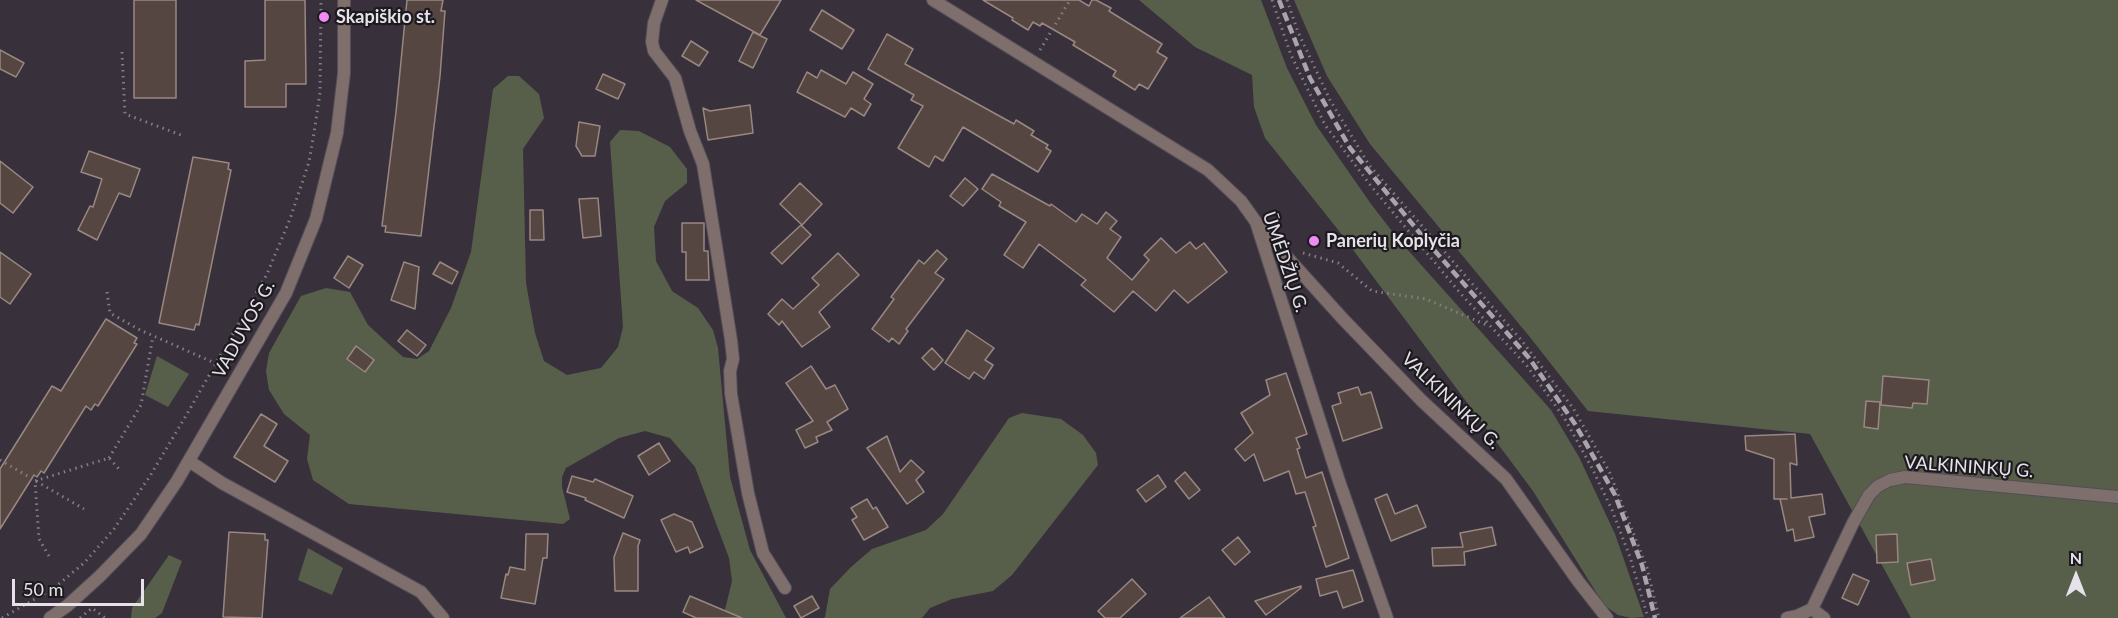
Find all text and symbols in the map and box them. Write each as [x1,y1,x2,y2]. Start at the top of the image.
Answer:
place label: Skapiškio st. [336,6,435,28]
marker: Skapiškio st. [317,10,331,24]
street label: ŪMĖDŽIŲ G. [1258,209,1312,315]
place label: Panerių Koplyčia [1326,230,1460,252]
marker: Panerių Koplyčia [1307,234,1321,248]
street label: VADUVOS G. [208,276,280,382]
street label: VALKININKŲ G. [1397,348,1505,454]
street label: VALKININKŲ G. [1904,452,2034,482]
north arrow [2046,546,2106,606]
text: N [2070,548,2082,567]
scale bar [15,567,147,605]
text: 50 m [23,578,63,600]

